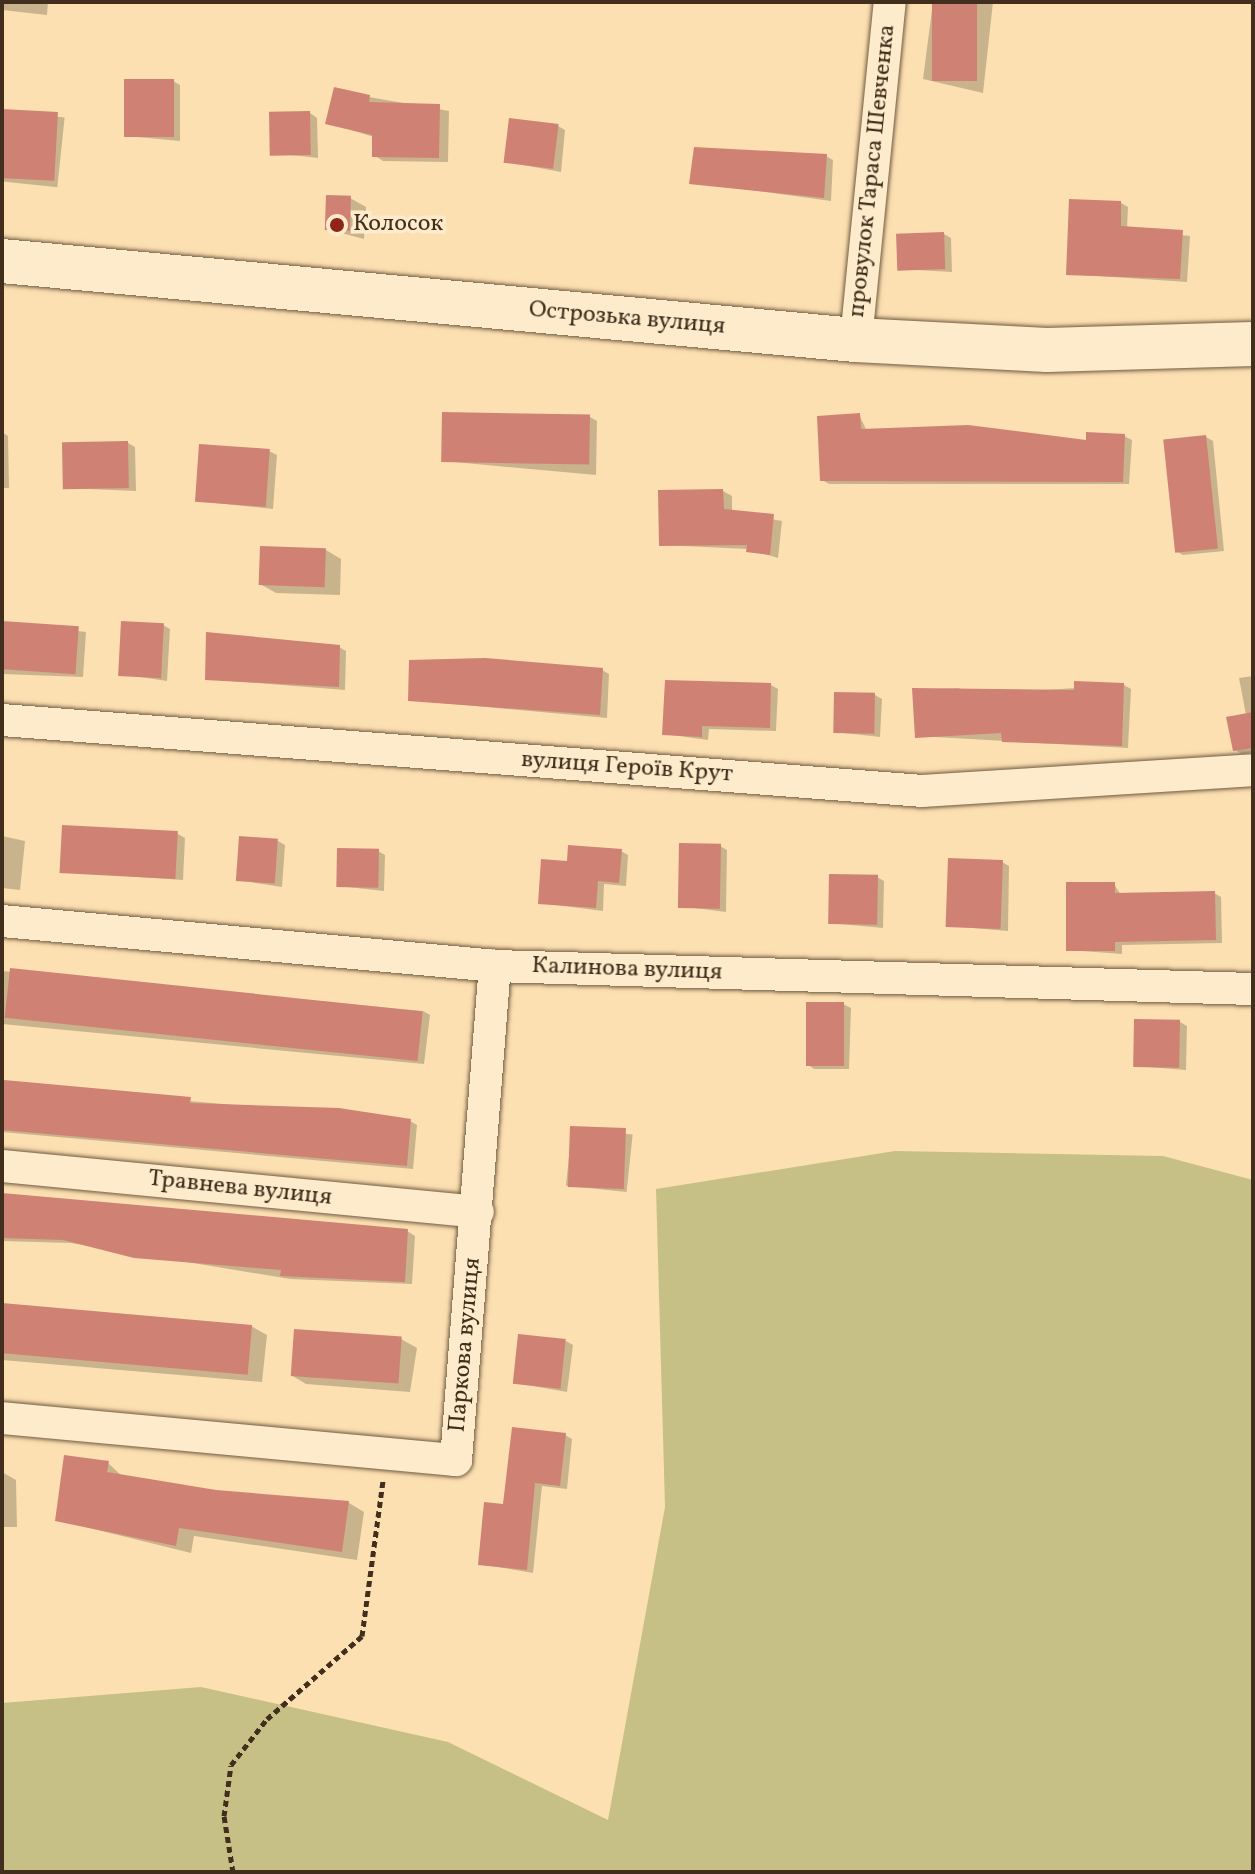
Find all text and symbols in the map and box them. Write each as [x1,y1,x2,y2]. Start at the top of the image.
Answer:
street label: провулок Тараса Шевченка [843,23,903,319]
place label: Колосок [353,211,443,239]
marker: Колосок [328,216,346,234]
street label: Острозька вулиця [528,296,726,342]
street label: вулиця Героїв Крут [520,746,734,790]
street label: Калинова вулиця [531,952,723,988]
street label: Травнева вулиця [147,1165,333,1213]
street label: Паркова вулиця [444,1256,488,1434]

